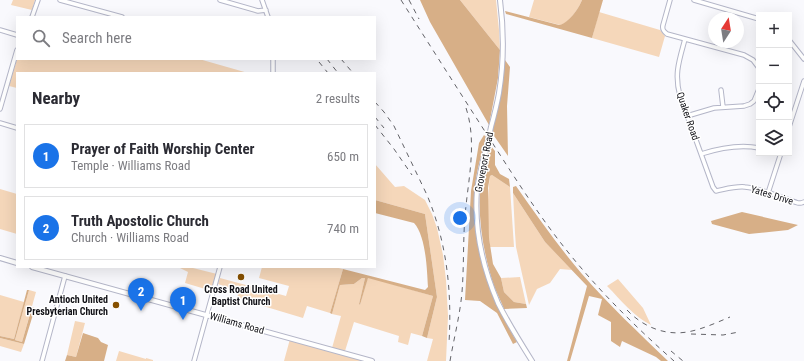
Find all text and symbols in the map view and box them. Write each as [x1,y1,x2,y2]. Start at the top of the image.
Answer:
north arrow [708,12,744,48]
map controls [756,12,792,156]
button: + [756,12,792,48]
search box [16,16,376,60]
icon: search [30,27,52,49]
text: Search here [62,29,132,47]
button: − [756,48,792,84]
button: locate [756,84,792,120]
text: Nearby [32,88,80,108]
street label: Quaker Road [675,90,701,142]
text: 2 results [316,91,360,106]
button: layers [756,120,792,156]
street label: Groveport Road [473,131,495,193]
text: Prayer of Faith Worship Center [71,140,255,158]
text: 1 [43,149,49,164]
text: 650 m [327,149,359,164]
text: Temple · Williams Road [71,158,191,173]
street label: Yates Drive [749,183,795,207]
your location [450,208,470,228]
text: Truth Apostolic Church [71,212,209,230]
text: 2 [43,221,49,236]
text: 740 m [327,221,359,236]
text: Church · Williams Road [71,230,189,245]
marker: Cross Road United Baptist Church [236,272,246,282]
pin: 2 [128,278,154,311]
place label: Cross Road United Baptist Church [204,284,278,307]
pin: 1 [170,287,196,320]
place label: Antioch United Presbyterian Church [27,294,108,317]
marker: Antioch United Presbyterian Church [111,300,121,310]
street label: Williams Road [209,310,265,336]

